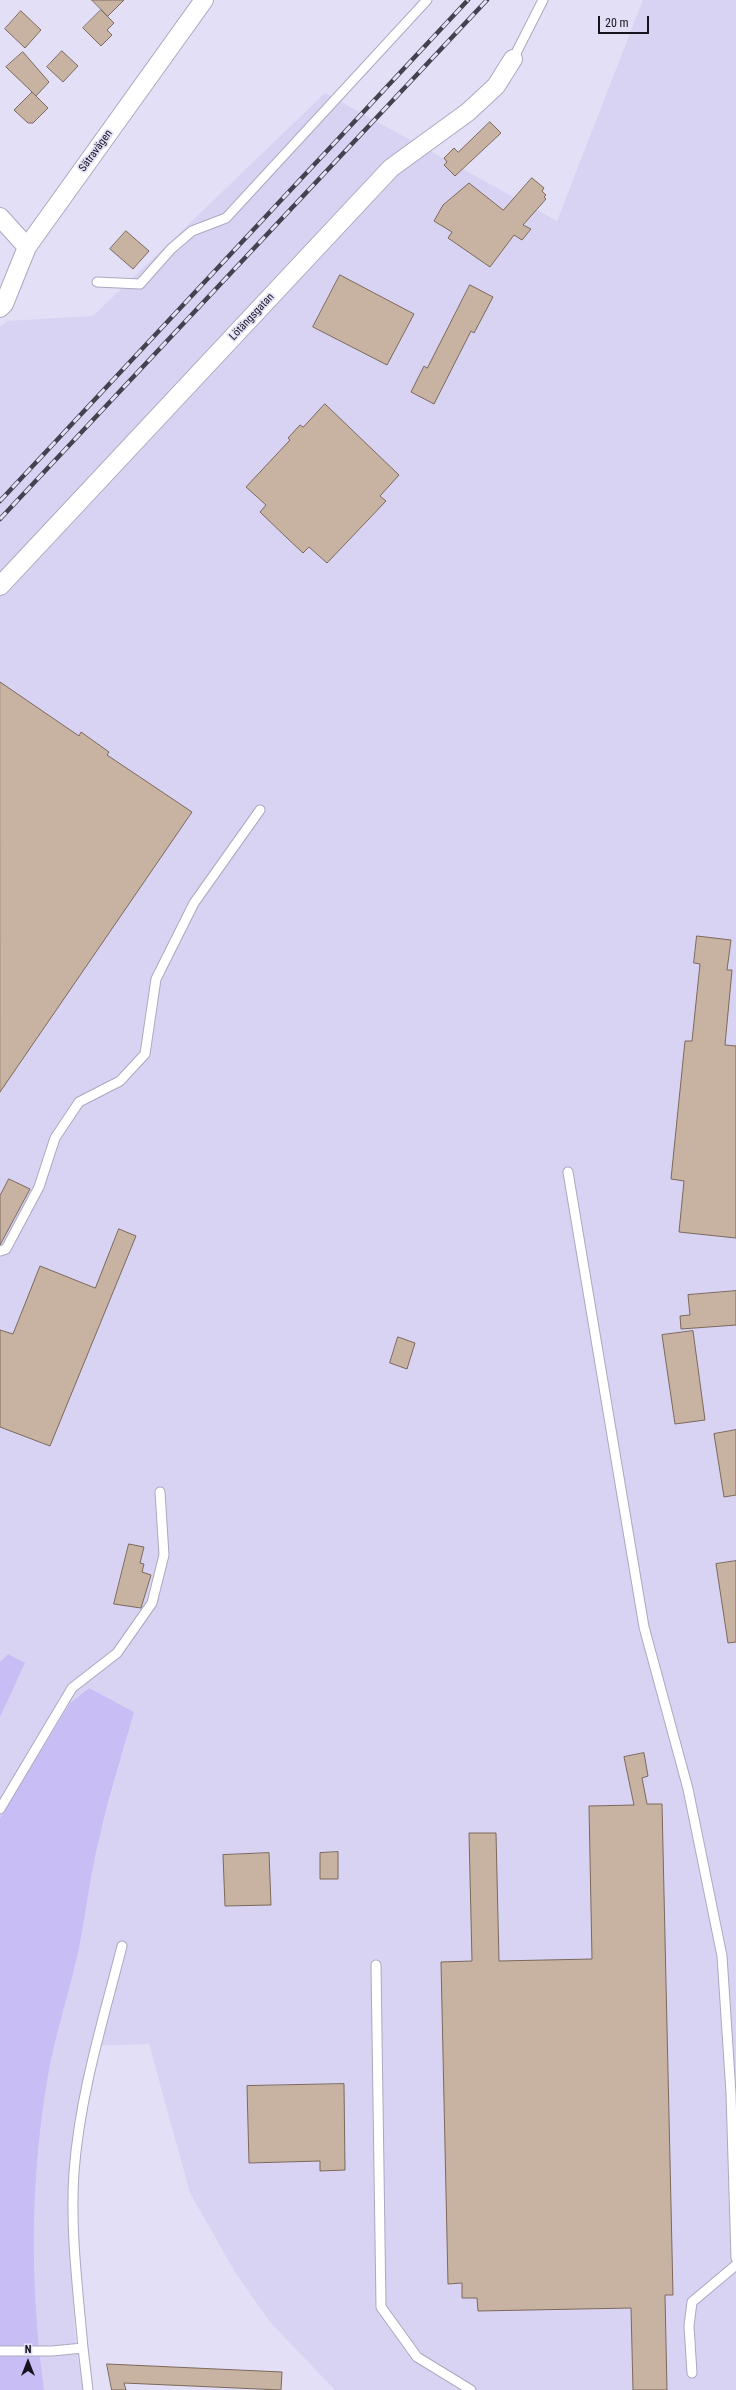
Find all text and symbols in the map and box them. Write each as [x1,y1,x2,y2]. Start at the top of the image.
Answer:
scale bar [600,8,651,34]
text: 20 m [605,16,629,30]
street label: Sätravägen [76,128,116,174]
street label: Lötängsgatan [227,291,277,343]
north arrow [8,2342,48,2382]
text: N [25,2343,31,2356]

